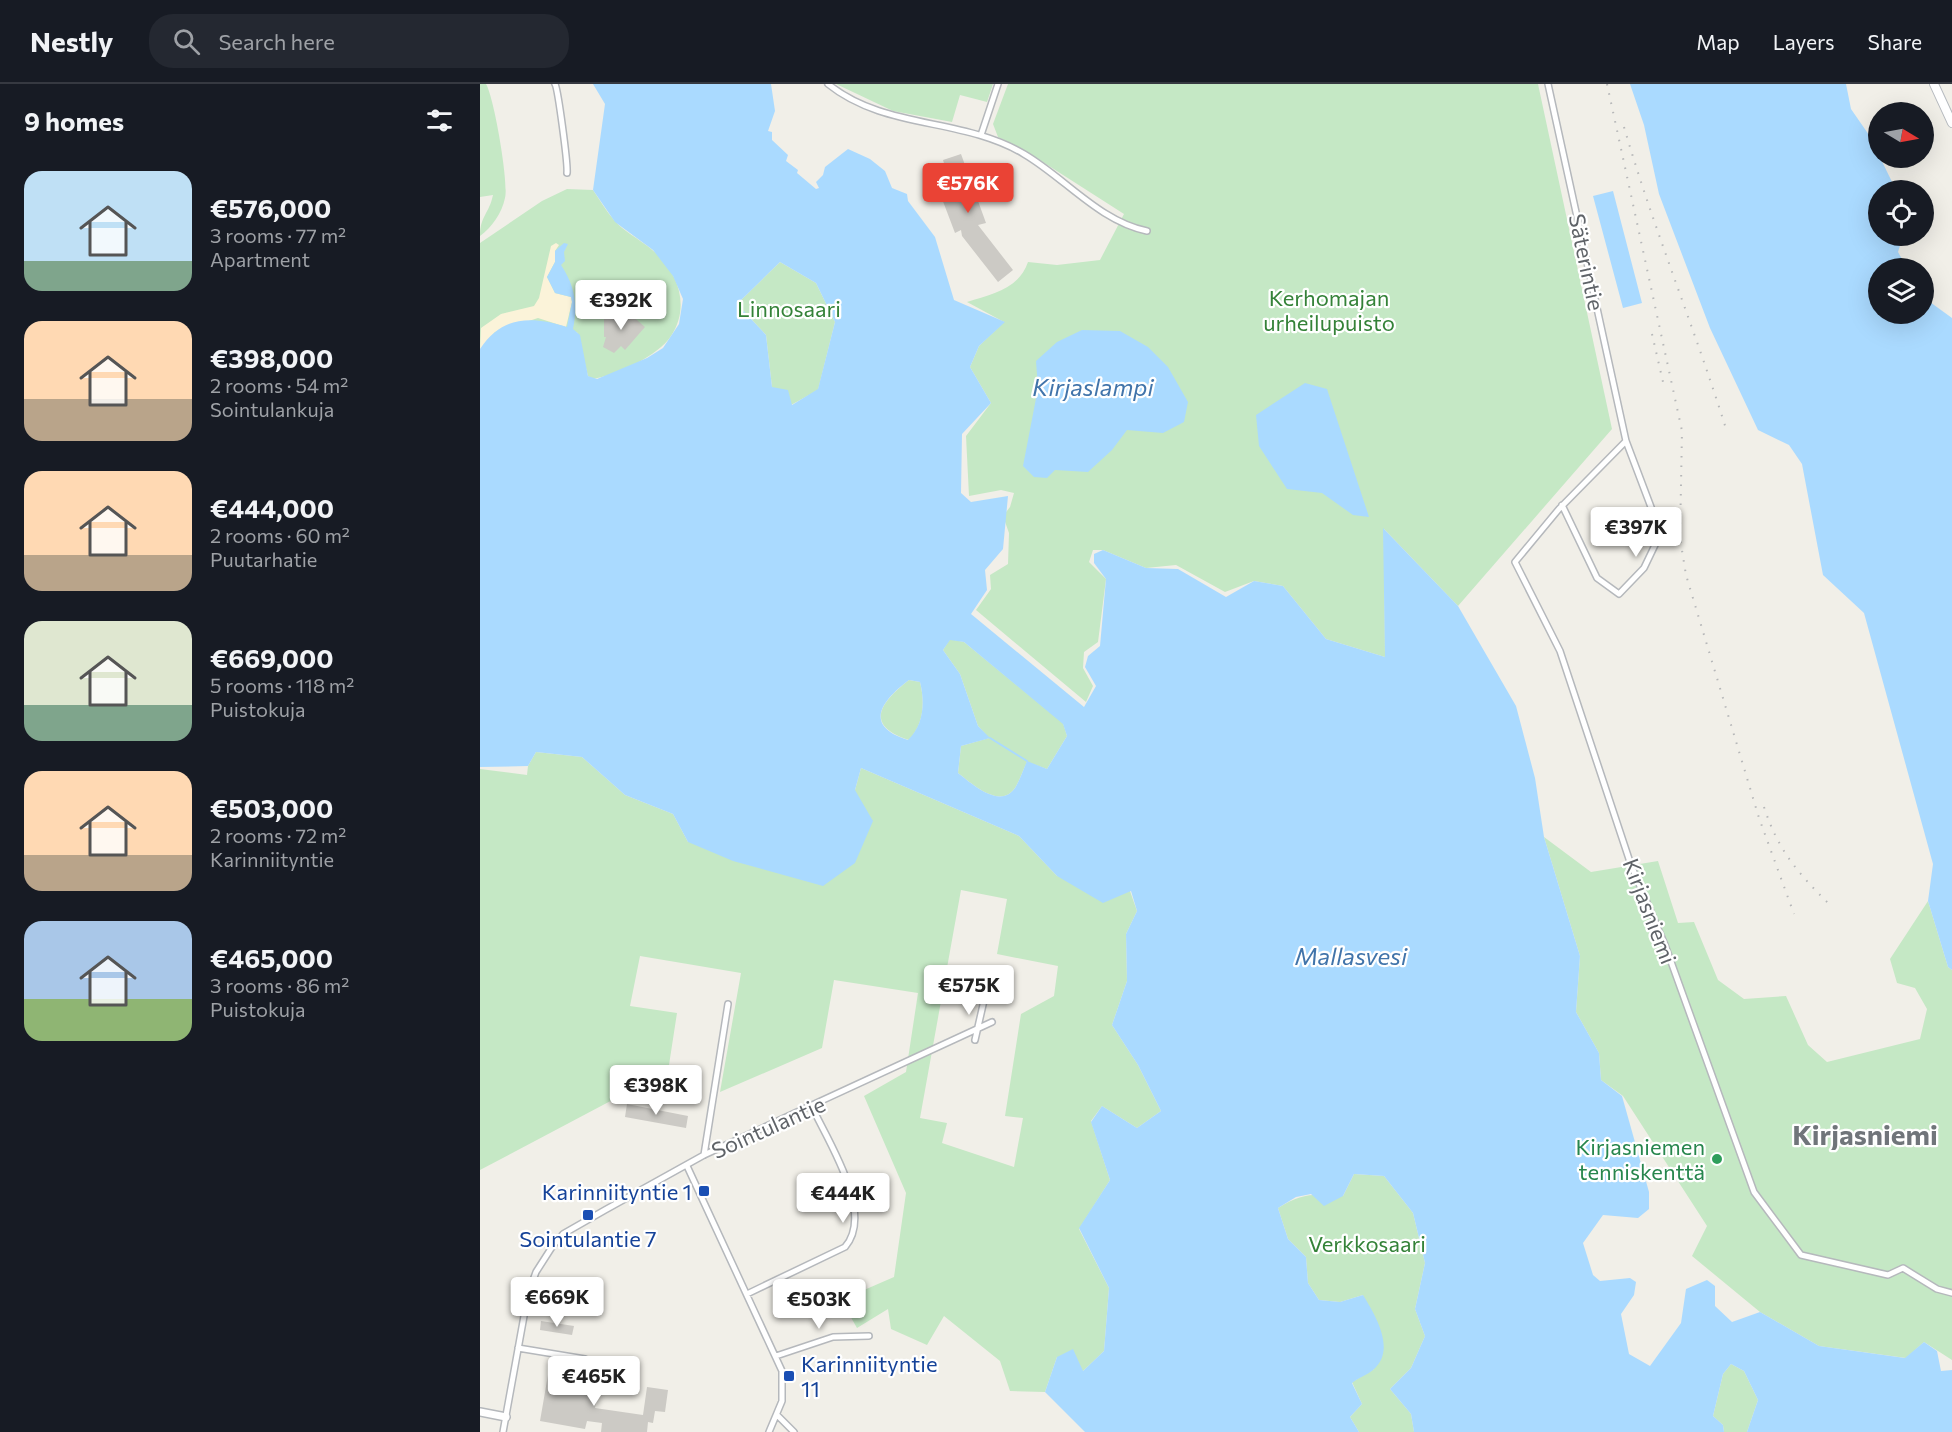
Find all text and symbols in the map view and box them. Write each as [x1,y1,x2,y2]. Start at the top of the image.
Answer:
search box [149,14,569,68]
text: Nestly [30,24,113,58]
icon: search [170,25,203,58]
text: Search here [218,28,335,55]
text: Map [1696,29,1740,54]
text: Layers [1773,29,1835,54]
text: Share [1868,29,1922,54]
north arrow [1868,102,1934,168]
map controls [1868,102,1934,324]
icon: filters [423,104,456,137]
text: 9 homes [24,105,124,136]
pin: €576K [926,163,1010,214]
text: €576K [937,170,999,194]
button: locate [1868,180,1934,246]
text: €576,000 [210,192,331,223]
icon: home [72,195,144,267]
street label: Säterintie [1564,211,1610,313]
text: 3 rooms · 77 m² [210,223,346,247]
text: Apartment [210,247,310,271]
button: layers [1868,258,1934,324]
pin: €392K [579,280,663,331]
park label: Kerhomajan urheilupuisto [1263,284,1395,336]
text: €392K [589,287,653,311]
park label: Linnosaari [737,295,841,322]
text: €398,000 [210,342,333,373]
icon: home [72,345,144,417]
water label: Kirjaslampi [1032,372,1155,401]
text: 2 rooms · 54 m² [210,373,348,397]
text: Sointulankuja [210,397,334,421]
text: €444,000 [210,492,334,523]
icon: home [72,495,144,567]
pin: €397K [1594,507,1678,558]
text: €397K [1605,514,1667,538]
text: 2 rooms · 60 m² [210,523,350,547]
text: Puutarhatie [210,547,317,571]
text: €669,000 [210,642,334,673]
icon: home [72,645,144,717]
text: 5 rooms · 118 m² [210,673,354,697]
text: Puistokuja [210,697,305,721]
text: €503,000 [210,792,333,823]
icon: home [72,795,144,867]
text: 2 rooms · 72 m² [210,823,346,847]
text: Karinniityntie [210,847,334,871]
street label: Kirjasniemi [1617,854,1683,968]
water label: Mallasvesi [1295,941,1408,970]
text: €465,000 [210,942,333,973]
icon: home [72,945,144,1017]
pin: €575K [927,965,1011,1016]
text: €575K [938,972,1000,996]
text: 3 rooms · 86 m² [210,973,349,997]
text: Puistokuja [210,997,305,1021]
pin: €398K [614,1065,698,1116]
text: €398K [624,1072,688,1096]
street label: Sointulantie [707,1090,829,1164]
district label: Kirjasniemi [1792,1117,1938,1151]
place label: Kirjasniemen tenniskenttä [1575,1133,1705,1185]
marker: Kirjasniemen tenniskenttä [1710,1152,1724,1166]
pin: €444K [801,1173,885,1224]
place label: Karinniityntie 1 [542,1178,692,1205]
text: €444K [811,1180,875,1204]
marker: Karinniityntie 1 [697,1184,711,1198]
marker: Sointulantie 7 [581,1208,595,1222]
place label: Sointulantie 7 [519,1225,657,1252]
park label: Verkkosaari [1308,1230,1426,1257]
pin: €669K [515,1277,599,1328]
pin: €503K [777,1279,861,1330]
text: €669K [525,1284,589,1308]
text: €503K [787,1286,851,1310]
place label: Karinniityntie 11 [801,1350,938,1402]
pin: €465K [552,1356,636,1407]
text: €465K [562,1363,626,1387]
marker: Karinniityntie 11 [782,1369,796,1383]

